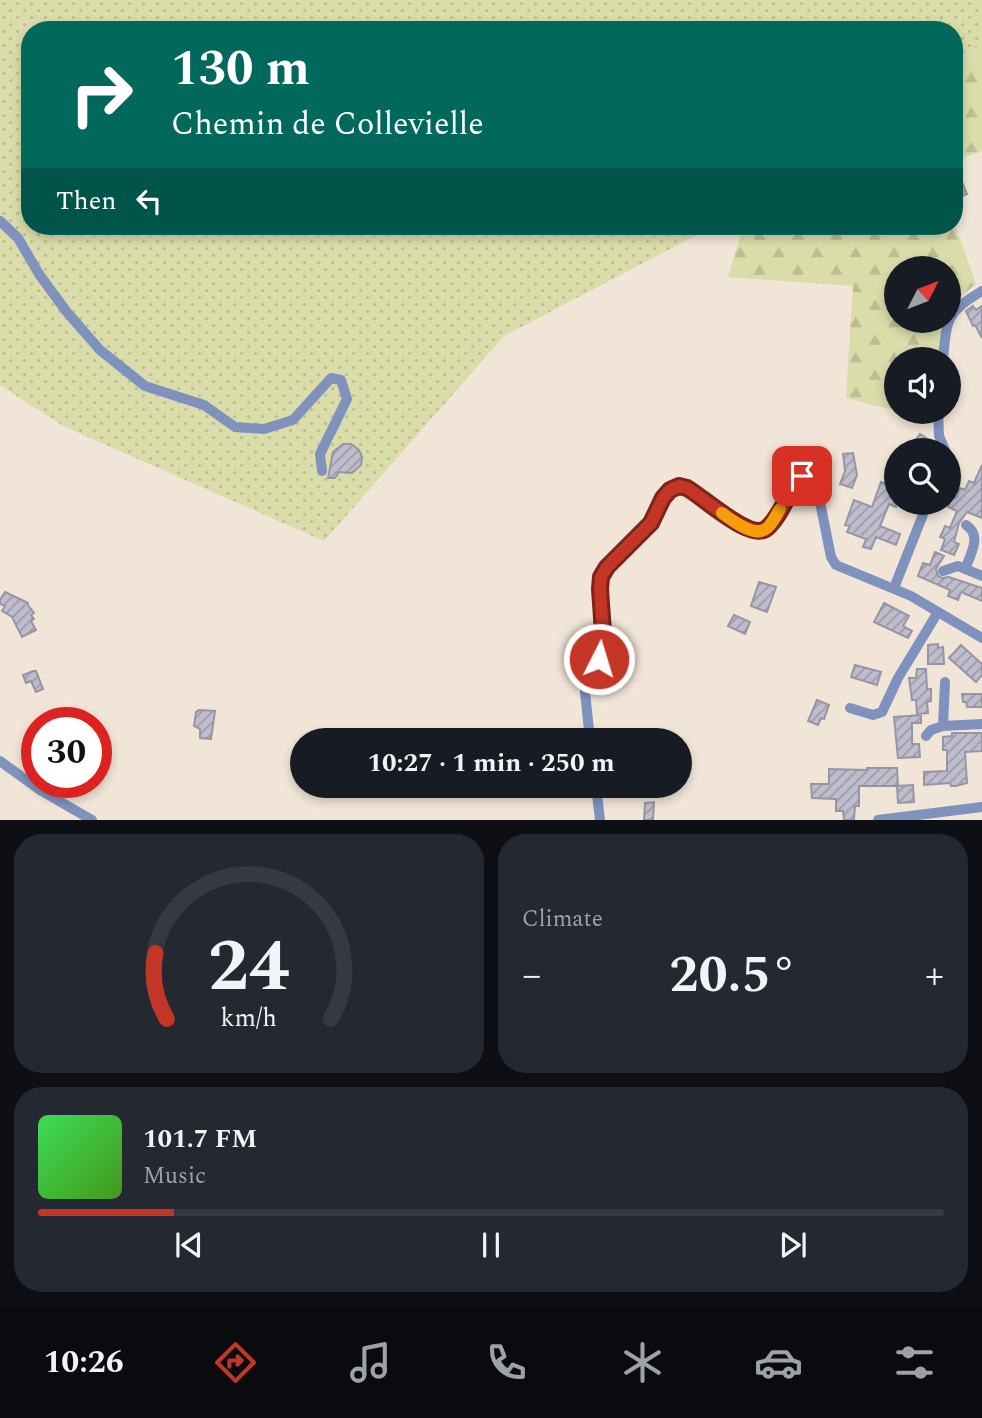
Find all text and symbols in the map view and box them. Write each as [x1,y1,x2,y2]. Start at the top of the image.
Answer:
text: 130 m [171,32,310,107]
icon: right [56,49,147,140]
text: Chemin de Collevielle [171,100,484,149]
text: Then [56,181,116,221]
icon: left [130,182,168,220]
north arrow [884,256,961,332]
map controls [884,256,961,515]
button: sound [884,347,961,424]
button: search [884,438,961,515]
pin [772,446,832,506]
icon: arrive [783,457,821,495]
position arrow [562,622,636,696]
speed limit sign: 30 [21,707,112,798]
text: 10:27 · 1 min · 250 m [367,743,615,783]
text: Climate [522,902,603,937]
text: 24 [208,913,290,1024]
text: 20.5° [669,936,797,1015]
text: − [522,947,541,1005]
text: + [925,947,944,1005]
text: km/h [221,1000,277,1038]
text: 101.7 FM [143,1119,257,1159]
text: Music [143,1159,206,1194]
icon: previous [170,1226,208,1264]
icon: pause [472,1226,510,1264]
icon: next [774,1226,812,1264]
text: 10:26 [43,1338,124,1387]
icon: directions [211,1338,260,1387]
icon: music [346,1338,395,1387]
icon: phone [482,1338,531,1387]
icon: climate [618,1338,667,1387]
icon: car [754,1338,803,1387]
icon: filters [890,1338,939,1387]

